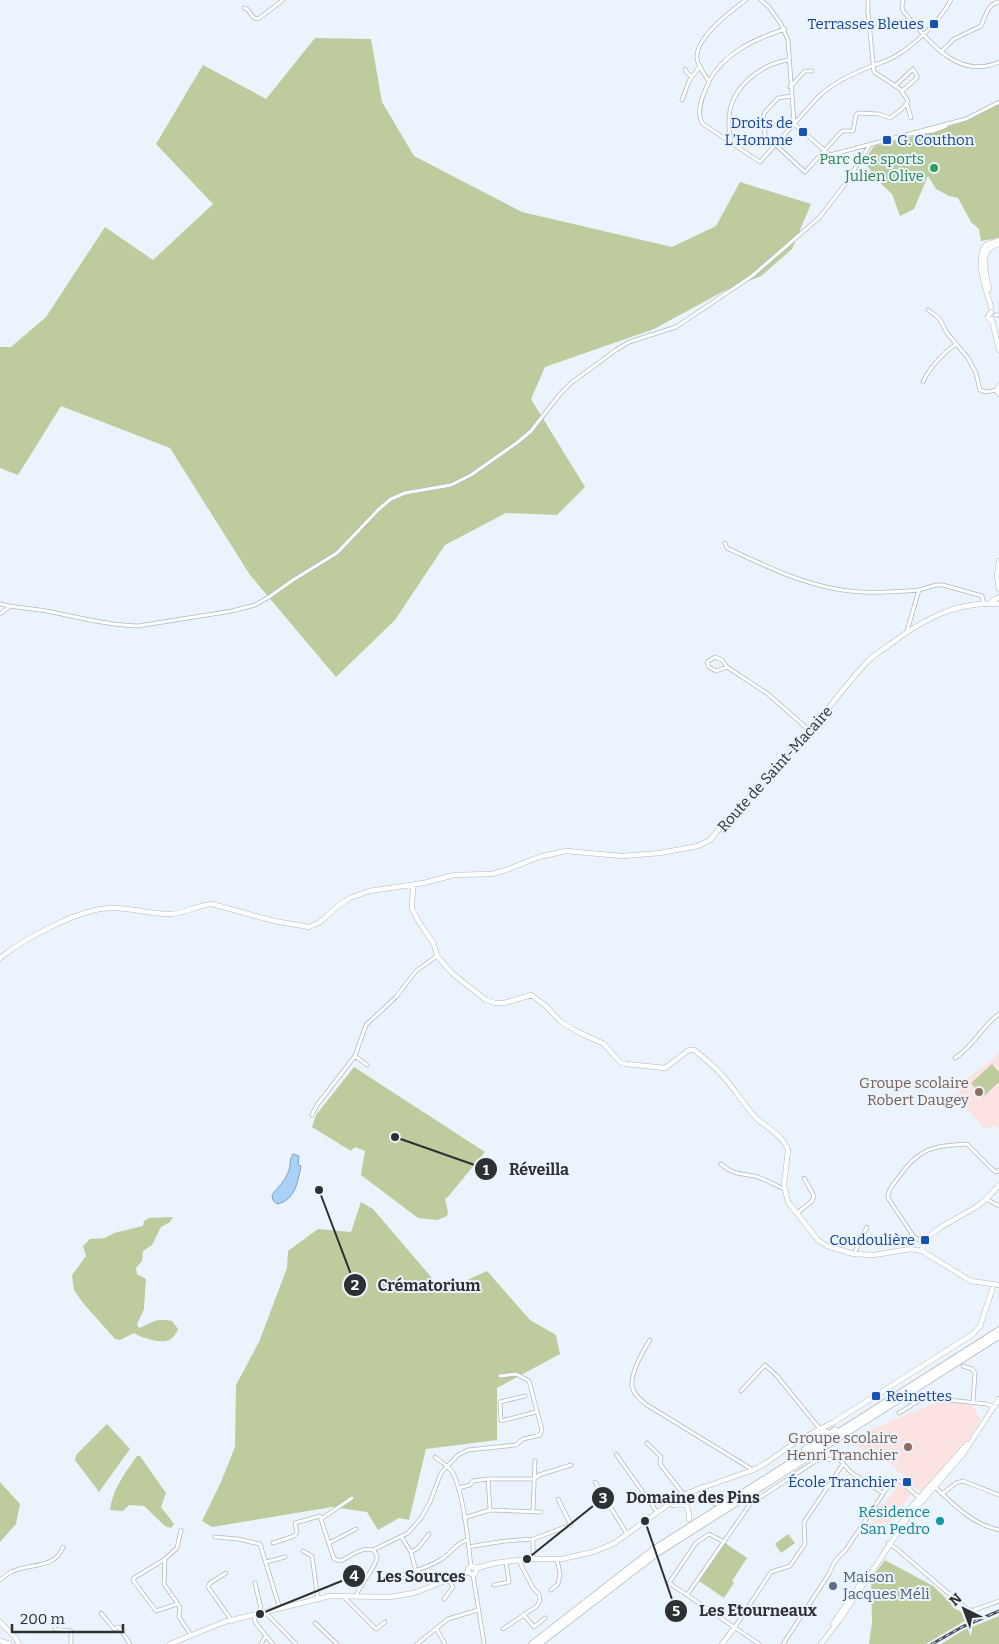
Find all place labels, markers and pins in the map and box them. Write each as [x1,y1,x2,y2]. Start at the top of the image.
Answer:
place label: Terrasses Bleues [808,15,924,33]
marker: Terrasses Bleues [928,18,940,30]
place label: Droits de L’Homme [724,114,793,149]
marker: Droits de L’Homme [797,126,809,138]
place label: G. Couthon [897,131,975,149]
marker: G. Couthon [881,134,893,146]
place label: Parc des sports Julien Olive [819,150,924,185]
marker: Parc des sports Julien Olive [928,162,940,174]
place label: Groupe scolaire Robert Daugey [859,1074,969,1109]
marker: Groupe scolaire Robert Daugey [973,1086,985,1098]
callout: Réveilla [474,1154,579,1185]
place label: Coudoulière [829,1231,915,1249]
marker: Coudoulière [919,1234,931,1246]
callout: Crématorium [343,1269,491,1300]
place label: Reinettes [886,1387,952,1405]
marker: Reinettes [870,1390,882,1402]
place label: Groupe scolaire Henri Tranchier [786,1429,898,1464]
marker: Groupe scolaire Henri Tranchier [902,1441,914,1453]
place label: École Tranchier [788,1473,897,1491]
marker: École Tranchier [901,1476,913,1488]
callout: Domaine des Pins [591,1482,770,1513]
place label: Résidence San Pedro [858,1503,930,1538]
marker: Résidence San Pedro [934,1515,946,1527]
callout: Les Sources [341,1561,476,1592]
place label: Maison Jacques Méli [842,1568,930,1603]
marker: Maison Jacques Méli [827,1580,839,1592]
callout: Les Etourneaux [664,1595,827,1626]

